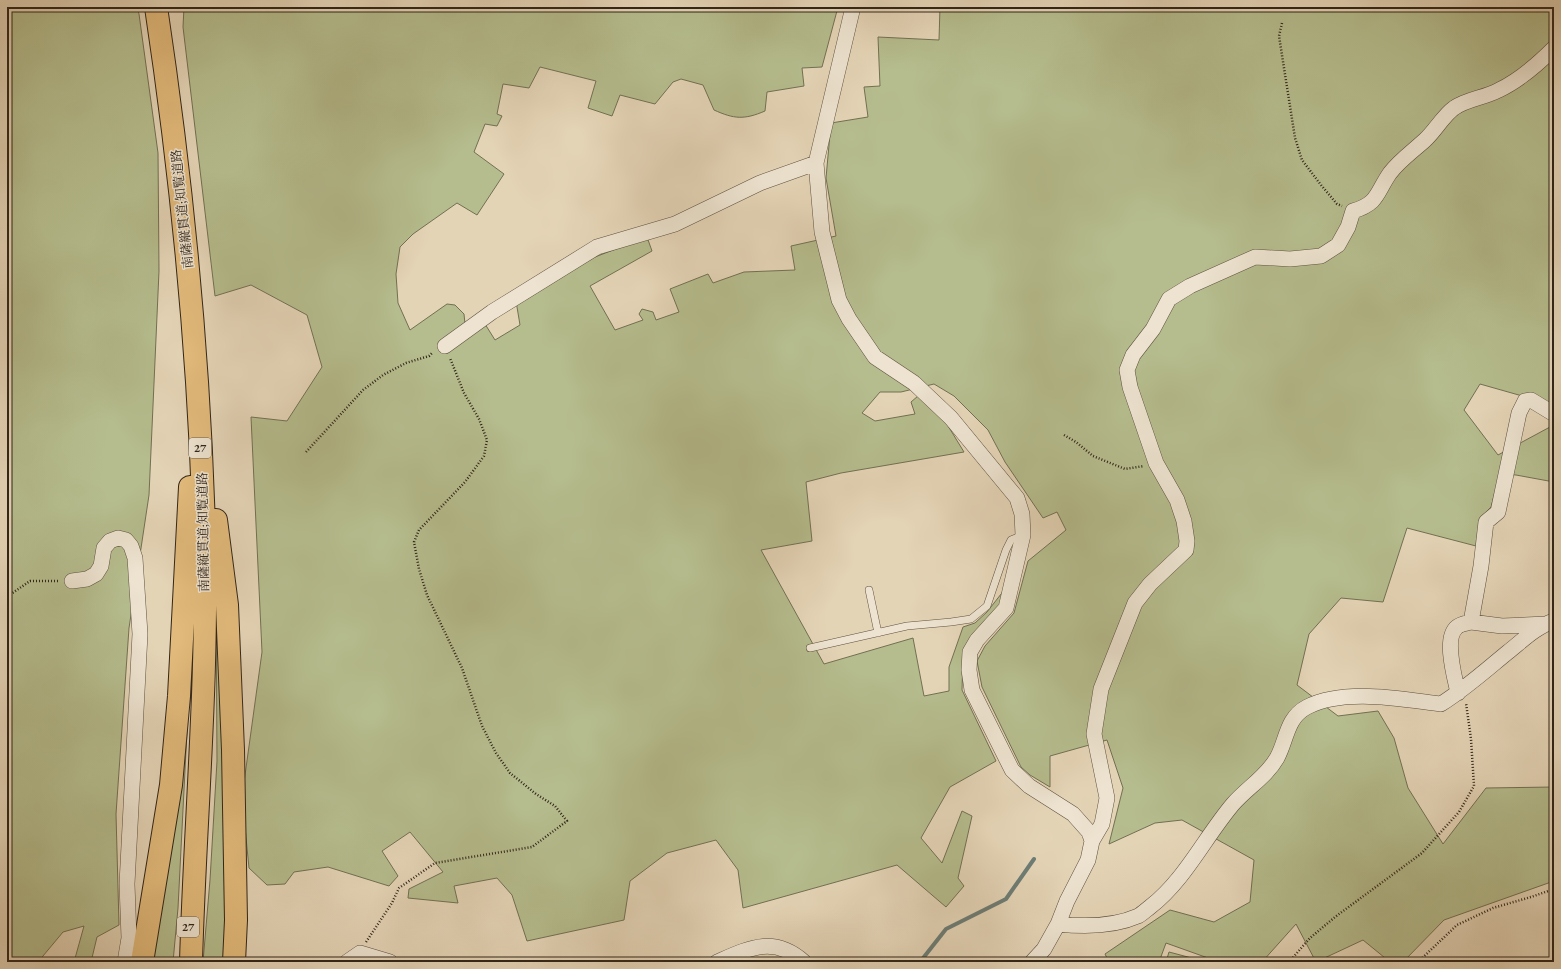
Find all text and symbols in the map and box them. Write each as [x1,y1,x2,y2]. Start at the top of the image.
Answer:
street label: 南薩縦貫道;知覧道路 [167,148,197,270]
road number: 27 [189,438,211,458]
street label: 南薩縦貫道;知覧道路 [193,472,213,592]
road number: 27 [177,917,199,937]

